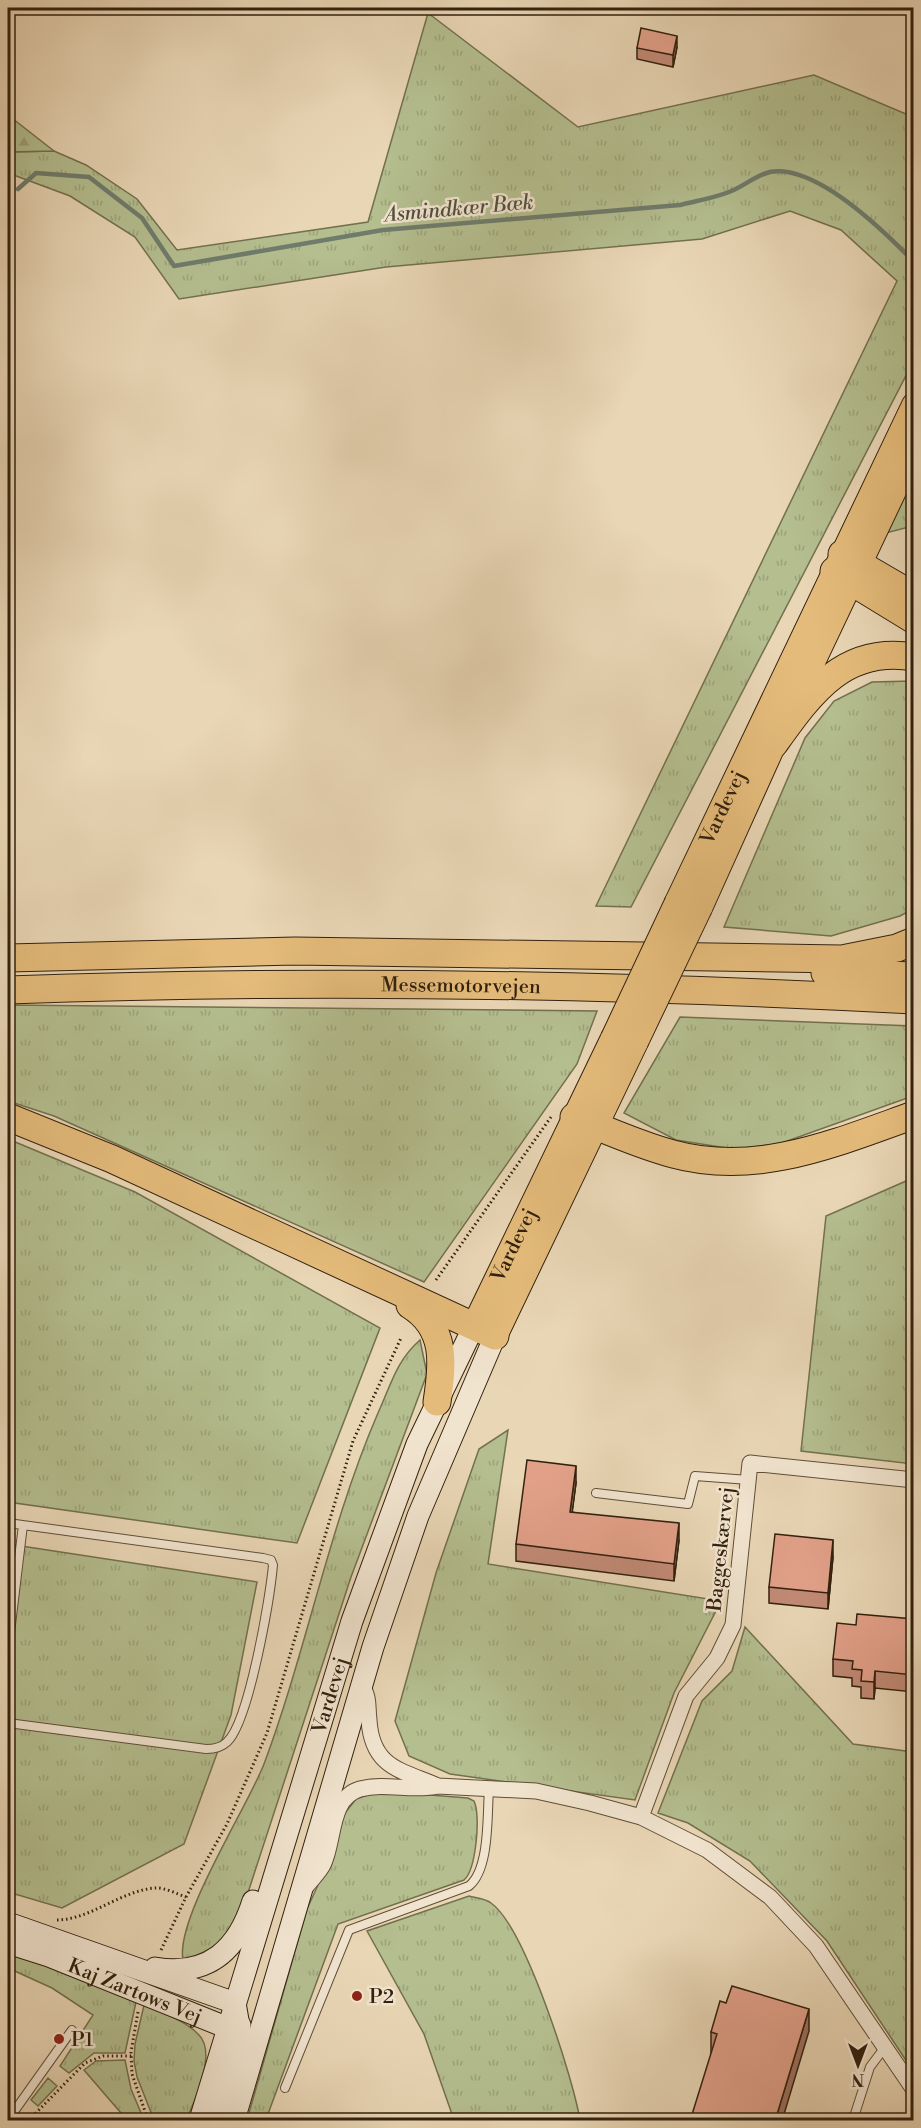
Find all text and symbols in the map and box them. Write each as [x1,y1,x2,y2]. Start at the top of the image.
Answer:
water label: Asmindkær Bæk [382,190,535,229]
street label: Vardevej [695,767,752,850]
street label: Messemotorvejen [381,973,541,1000]
street label: Vardevej [486,1205,543,1287]
street label: Baggeskærvej [702,1485,740,1614]
street label: Vardevej [307,1654,354,1738]
street label: Kaj Zartows Vej [64,1954,205,2030]
place label: P2 [369,1985,394,2010]
marker: P2 [350,1989,364,2003]
place label: P1 [71,2028,94,2053]
marker: P1 [52,2032,66,2046]
north arrow [828,2035,888,2095]
text: N [851,2069,864,2089]

